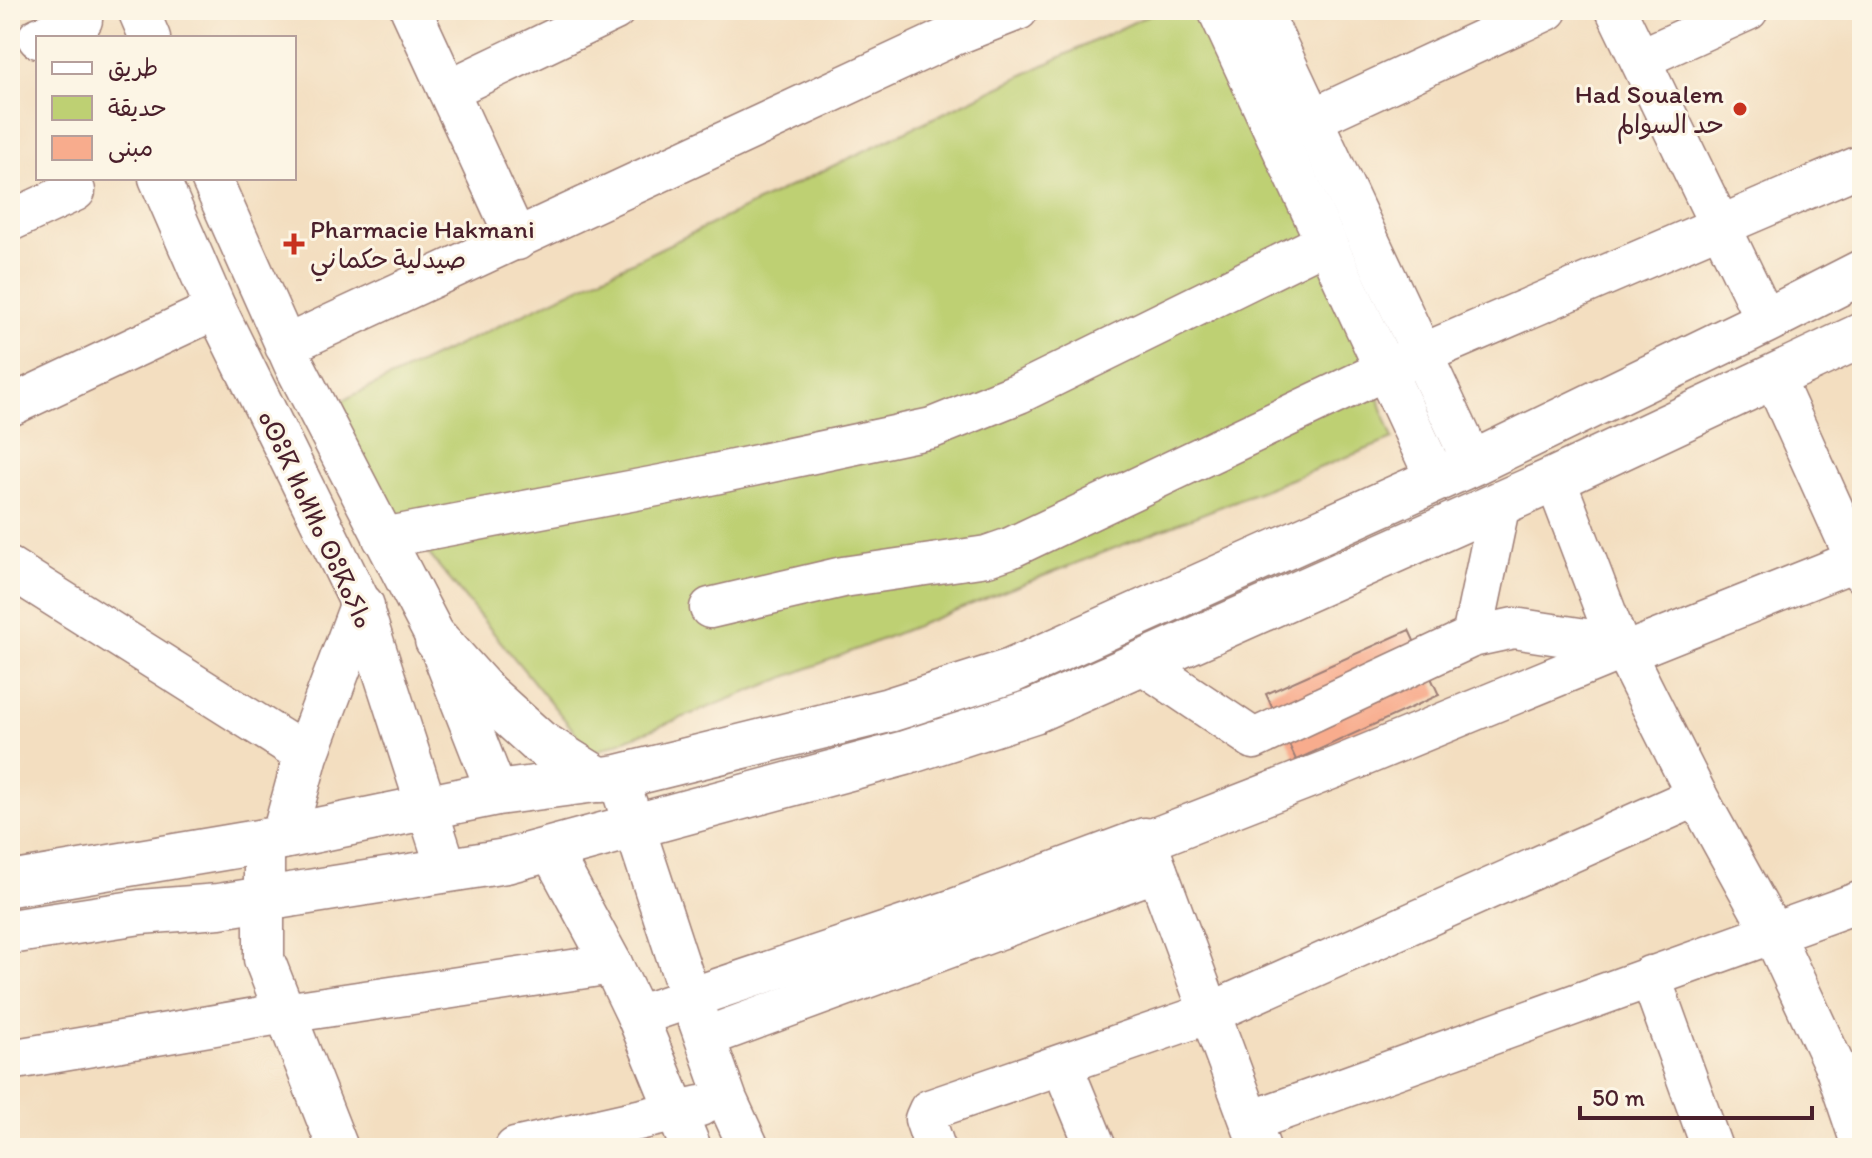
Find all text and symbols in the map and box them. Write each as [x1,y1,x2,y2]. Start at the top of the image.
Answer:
legend [36,36,296,180]
text: طريق [108,53,158,82]
place label: Had Soualem حد السوالم [1575,78,1724,144]
text: حديقة [108,93,167,122]
marker: Had Soualem حد السوالم [1731,100,1749,118]
text: مبنى [108,133,153,163]
place label: Pharmacie Hakmani صيدلية حكماني [310,213,535,282]
marker: Pharmacie Hakmani صيدلية حكماني [285,235,303,253]
street label: ⴰⵙⵓⴽ ⵍⴰⵍⵍⴰ ⵙⵓⴽⴰⵢⵏⴰ [251,405,381,633]
scale bar [1580,1070,1812,1120]
text: 50 m [1592,1083,1645,1112]

